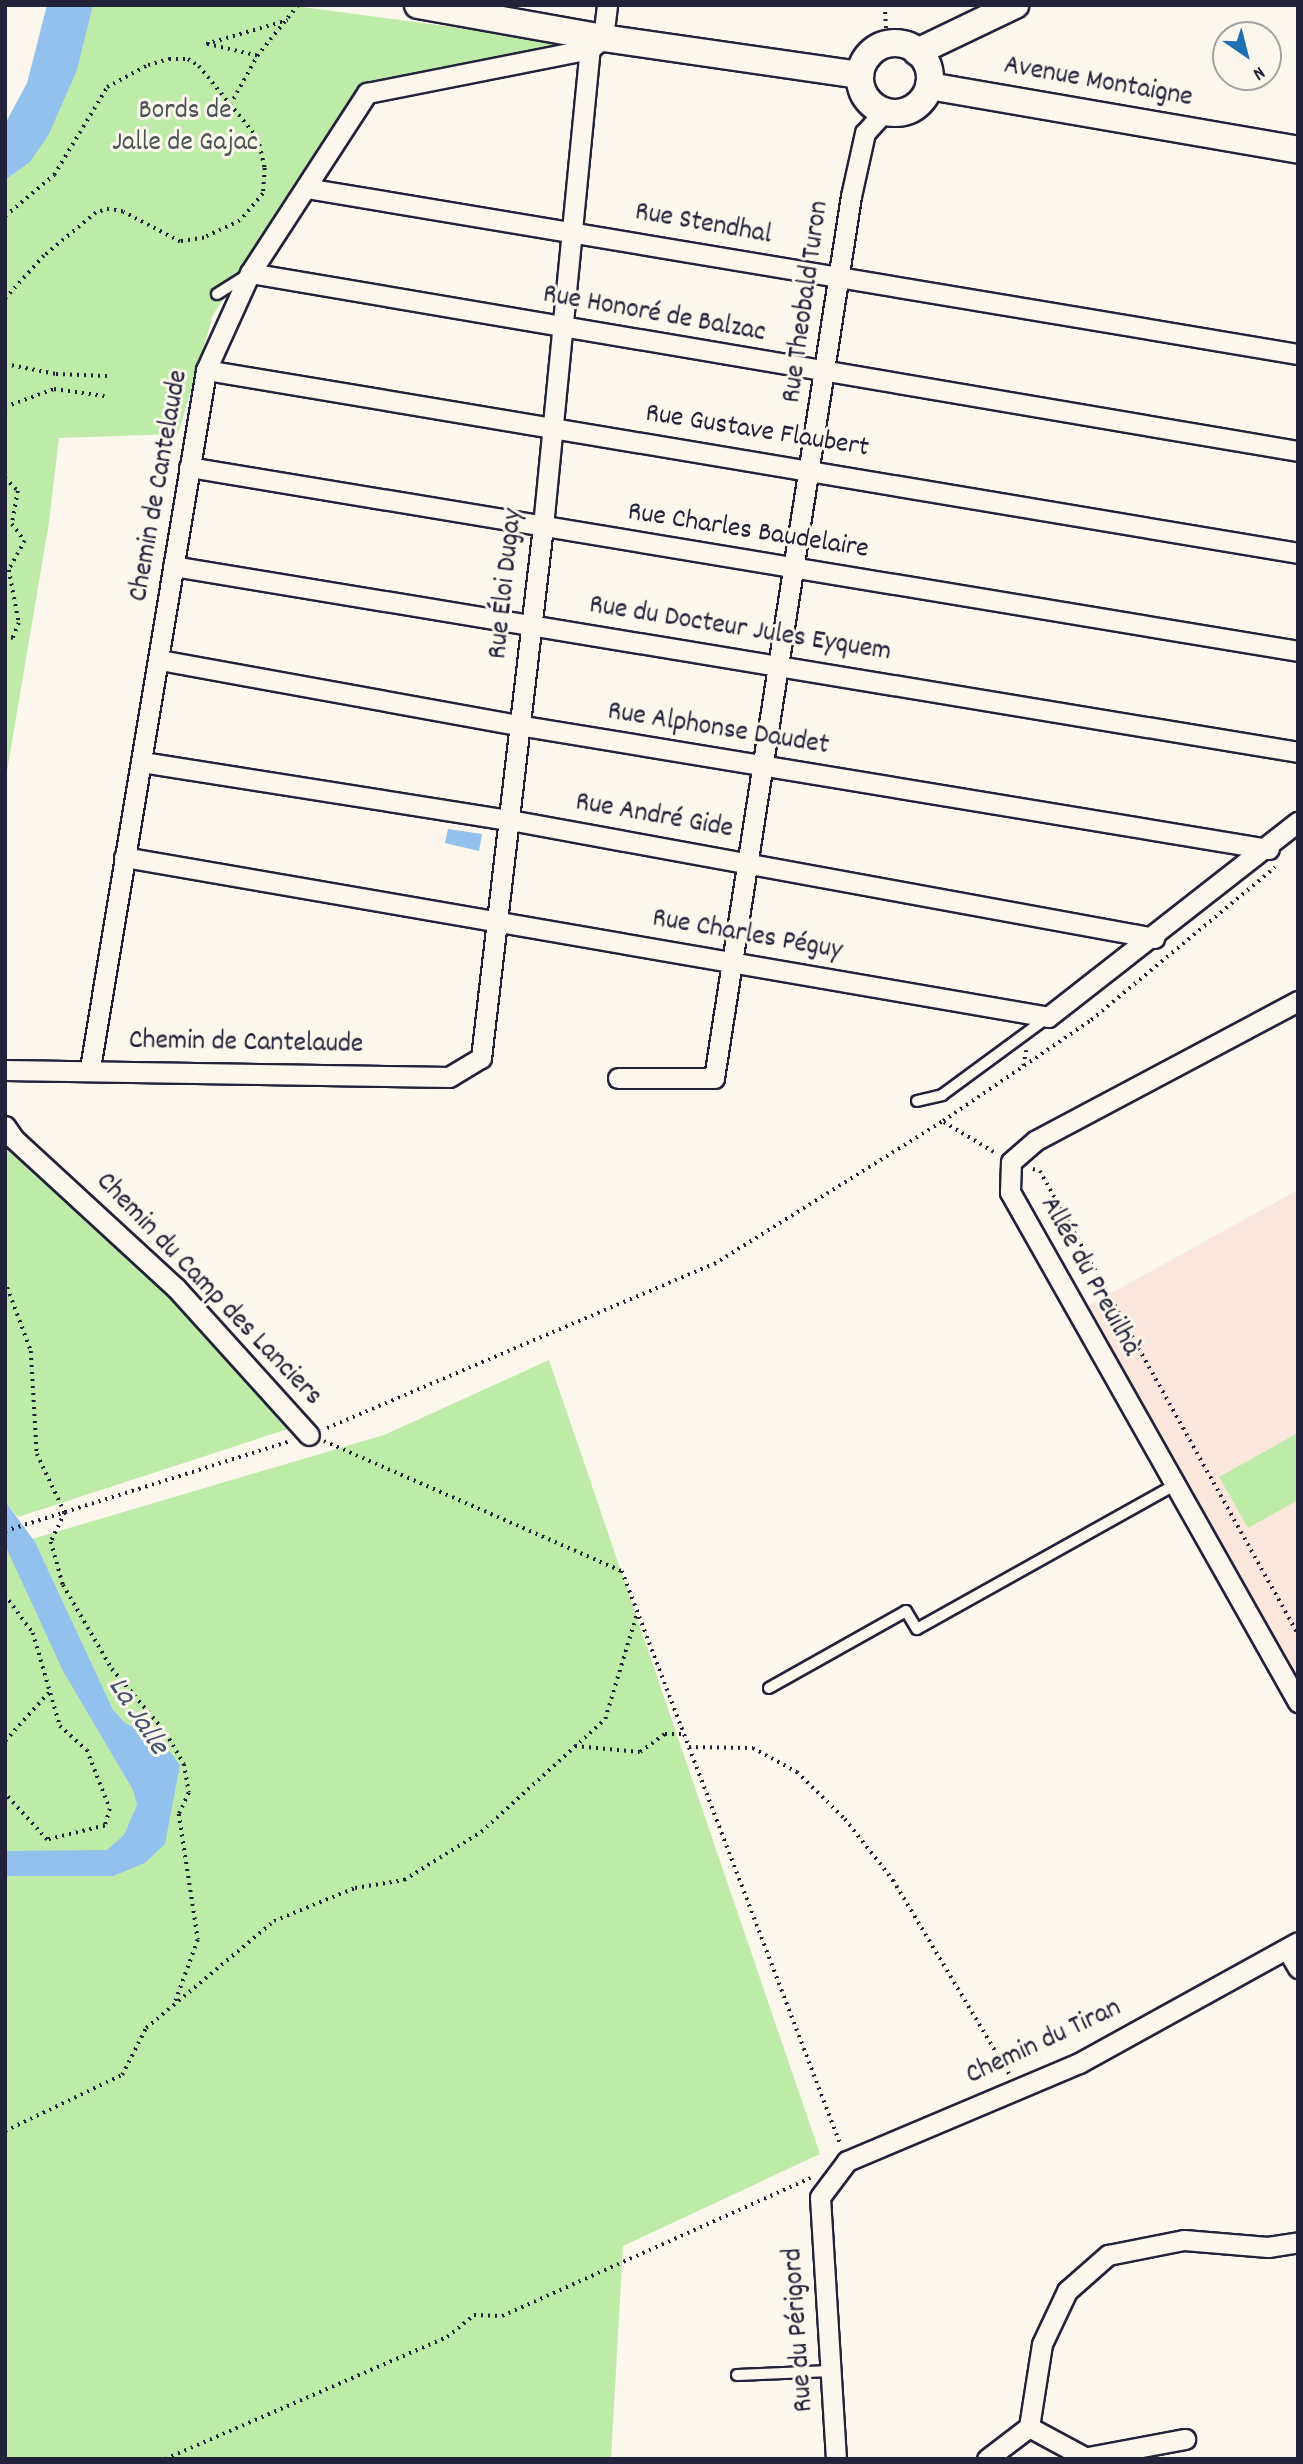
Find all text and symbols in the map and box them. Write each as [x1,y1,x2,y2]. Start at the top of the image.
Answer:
north arrow [1212,21,1282,91]
street label: Avenue Montaigne [1001,50,1195,116]
text: N [1247,58,1270,86]
park label: Bords de Jalle de Gajac [112,95,258,161]
street label: Rue Stendhal [632,196,774,254]
street label: Rue Theobald Turon [776,199,838,405]
street label: Rue Honoré de Balzac [540,279,768,351]
street label: Chemin de Cantelaude [123,368,197,604]
street label: Rue Gustave Flaubert [643,398,871,466]
street label: Rue Charles Baudelaire [625,496,871,568]
street label: Rue Éloi Dugay [482,507,532,661]
street label: Rue du Docteur Jules Eyquem [587,590,893,670]
street label: Rue Alphonse Daudet [605,696,831,764]
street label: Rue André Gide [573,787,735,847]
street label: Rue Charles Péguy [649,903,845,969]
street label: Chemin de Cantelaude [129,1025,363,1063]
street label: Chemin du Camp des Lanciers [88,1166,328,1414]
street label: Allée du Preuilhà [1031,1191,1147,1363]
water label: La Jalle [98,1671,174,1763]
street label: Chemin du Tiran [961,1992,1127,2094]
street label: Rue du Périgord [778,2247,822,2413]

